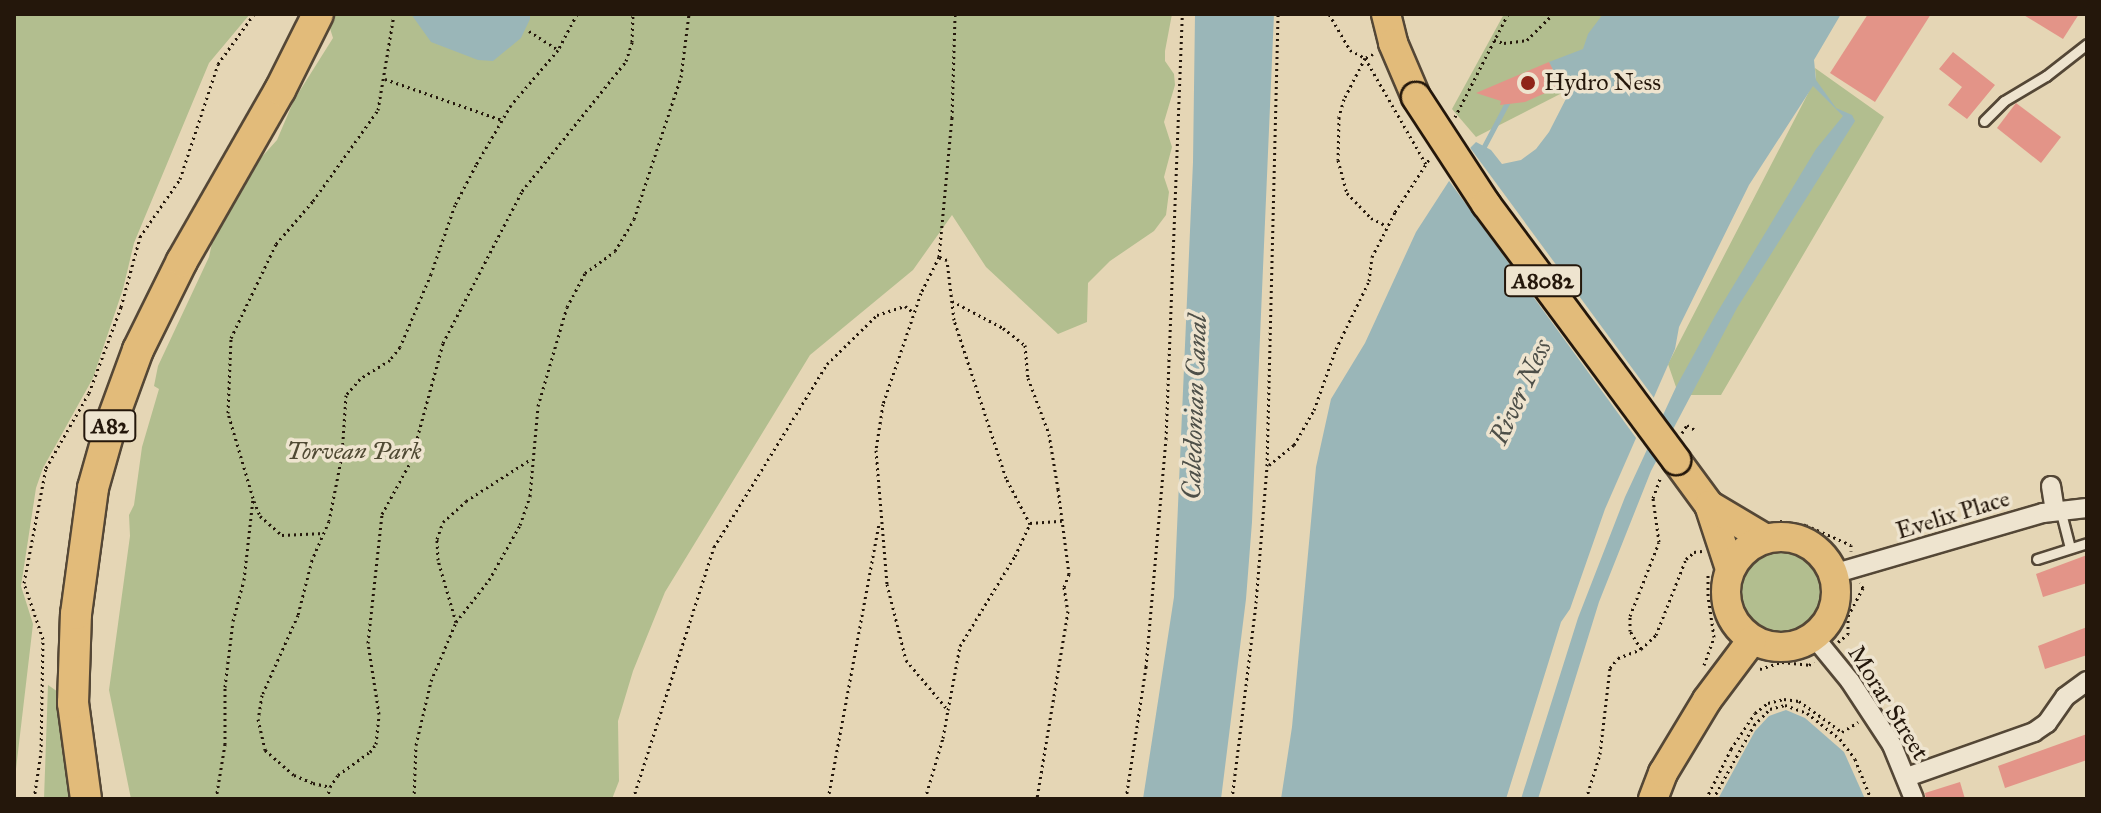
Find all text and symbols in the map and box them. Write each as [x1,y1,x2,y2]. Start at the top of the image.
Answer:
place label: Hydro Ness [1544,69,1661,97]
marker: Hydro Ness [1519,74,1537,92]
road number: A8082 [1503,263,1583,299]
water label: Caledonian Canal [1176,314,1214,500]
water label: River Ness [1483,335,1559,449]
road number: A82 [82,408,138,444]
park label: Torvean Park [286,438,422,466]
street label: Evelix Place [1893,484,2013,546]
street label: Morar Street [1841,640,1935,766]

